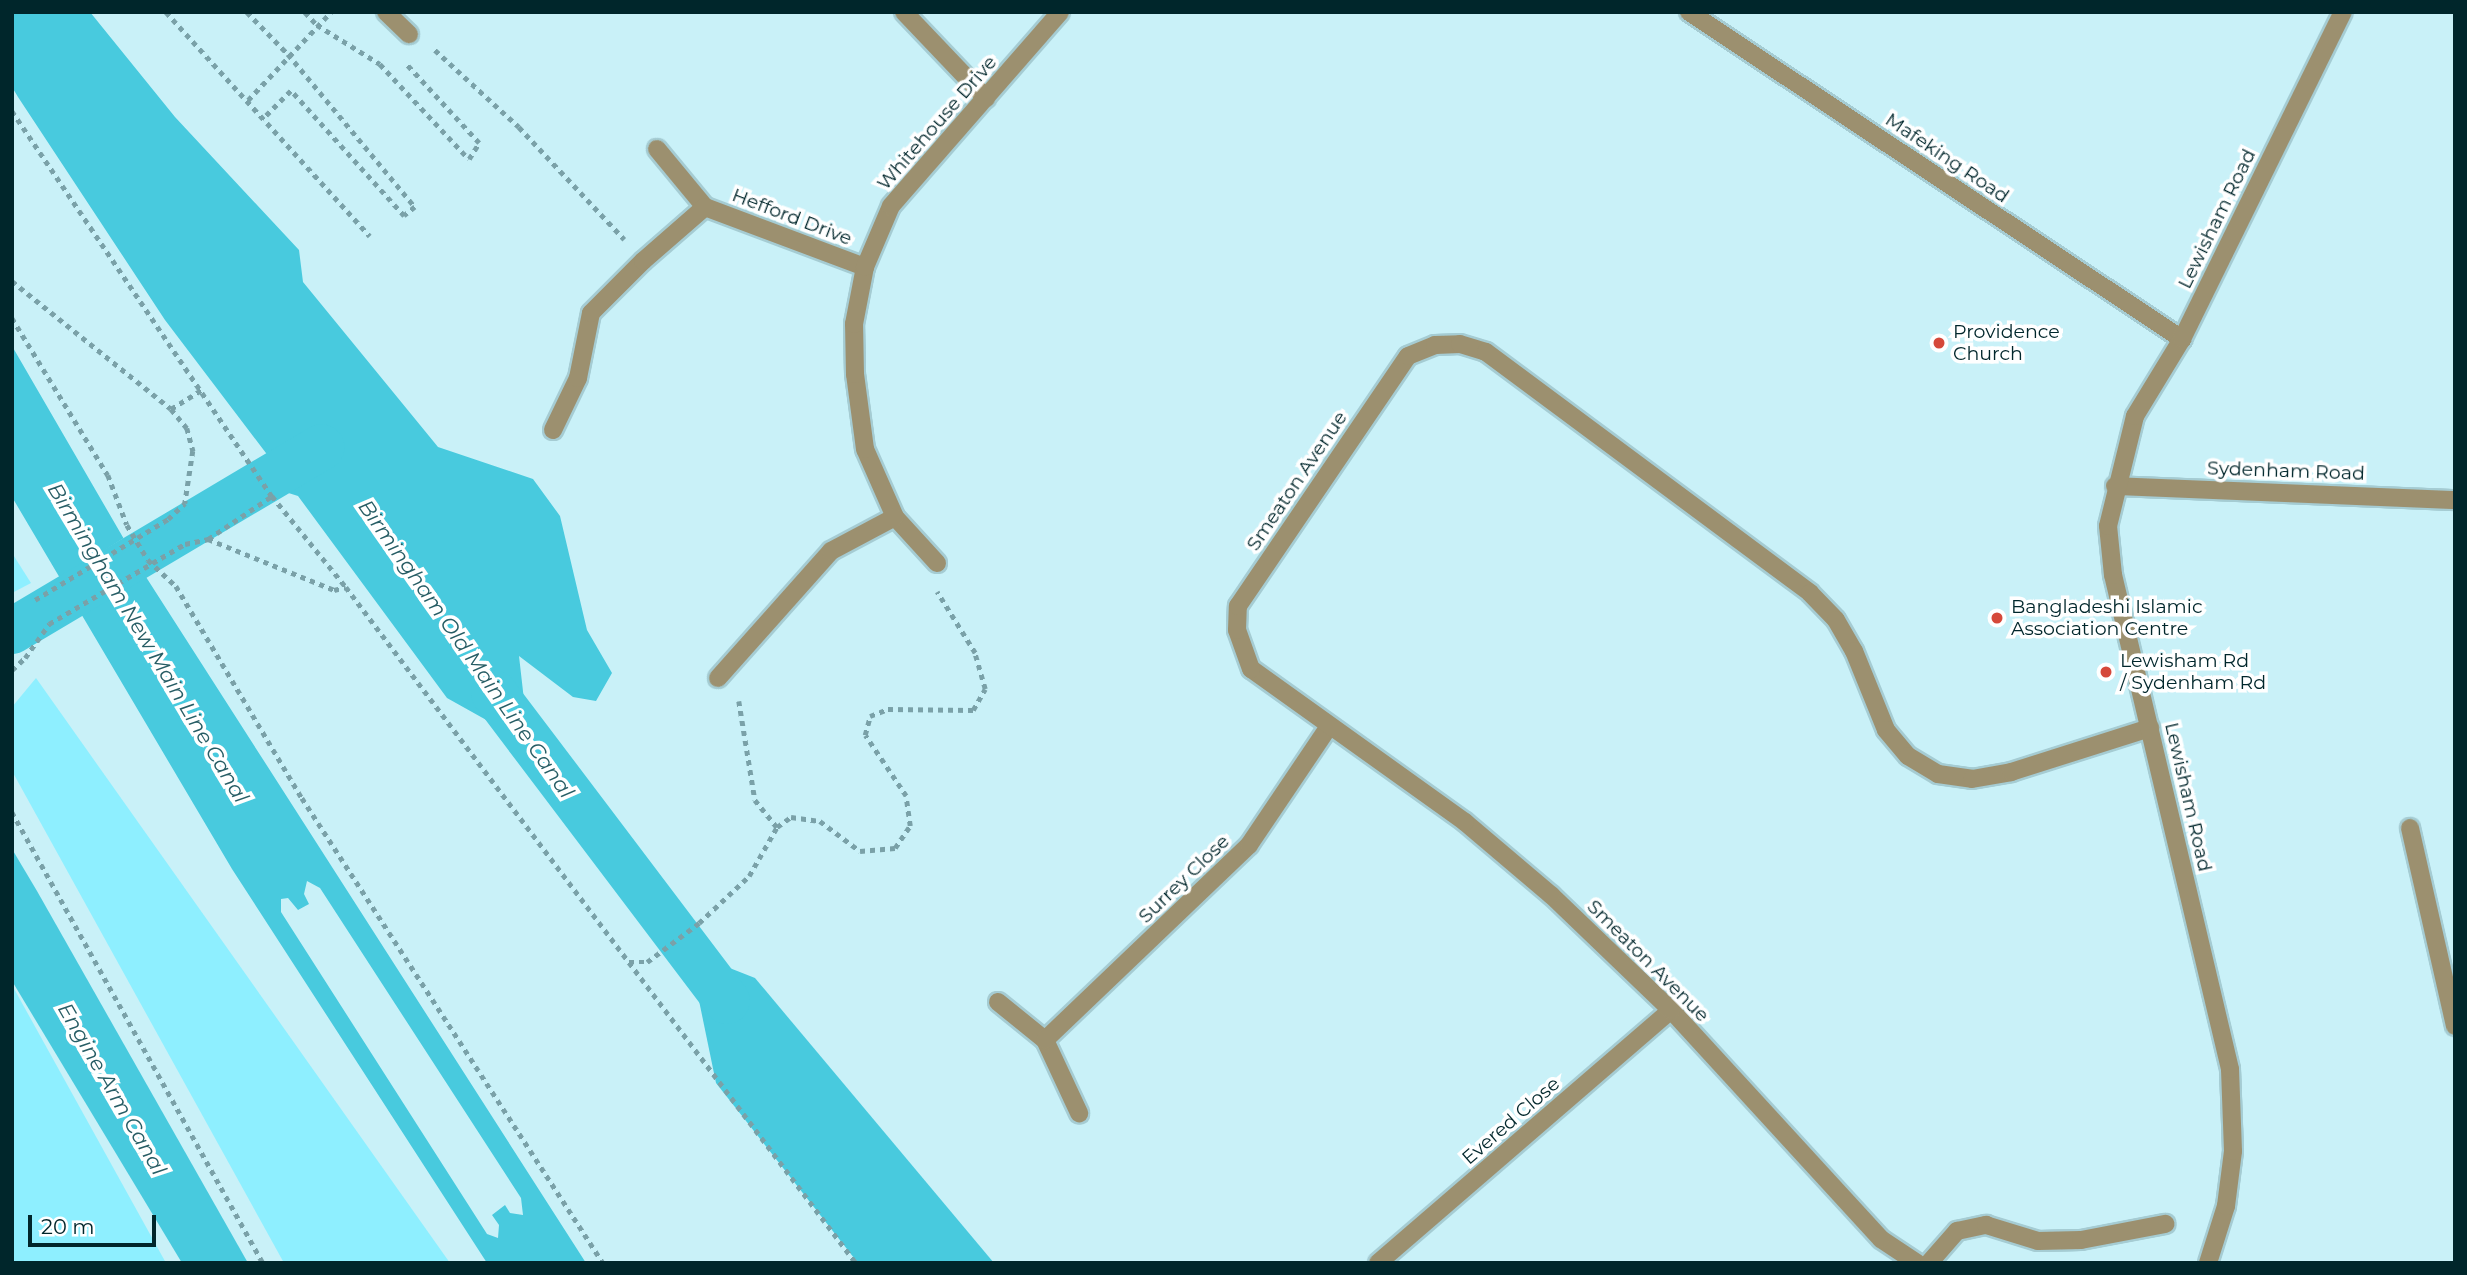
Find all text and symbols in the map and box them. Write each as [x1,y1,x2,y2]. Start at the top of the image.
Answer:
street label: Whitehouse Drive [872,51,1002,195]
street label: Mafeking Road [1881,108,2013,208]
street label: Lewisham Road [2173,146,2261,292]
street label: Hefford Drive [729,184,855,250]
place label: Providence Church [1953,321,2060,365]
marker: Providence Church [1931,335,1947,351]
street label: Smeaton Avenue [1242,407,1352,555]
street label: Sydenham Road [2207,457,2365,485]
water label: Birmingham New Main Line Canal [42,478,254,808]
water label: Birmingham Old Main Line Canal [353,495,579,803]
place label: Bangladeshi Islamic Association Centre [2011,596,2203,640]
marker: Bangladeshi Islamic Association Centre [1989,610,2005,626]
place label: Lewisham Rd / Sydenham Rd [2120,650,2266,694]
marker: Lewisham Rd / Sydenham Rd [2098,664,2114,680]
street label: Lewisham Road [2160,720,2216,874]
street label: Surrey Close [1134,830,1234,928]
street label: Smeaton Avenue [1582,895,1714,1027]
water label: Engine Arm Canal [52,998,172,1180]
street label: Evered Close [1458,1072,1564,1170]
scale bar [32,1202,159,1246]
text: 20 m [41,1214,95,1239]

